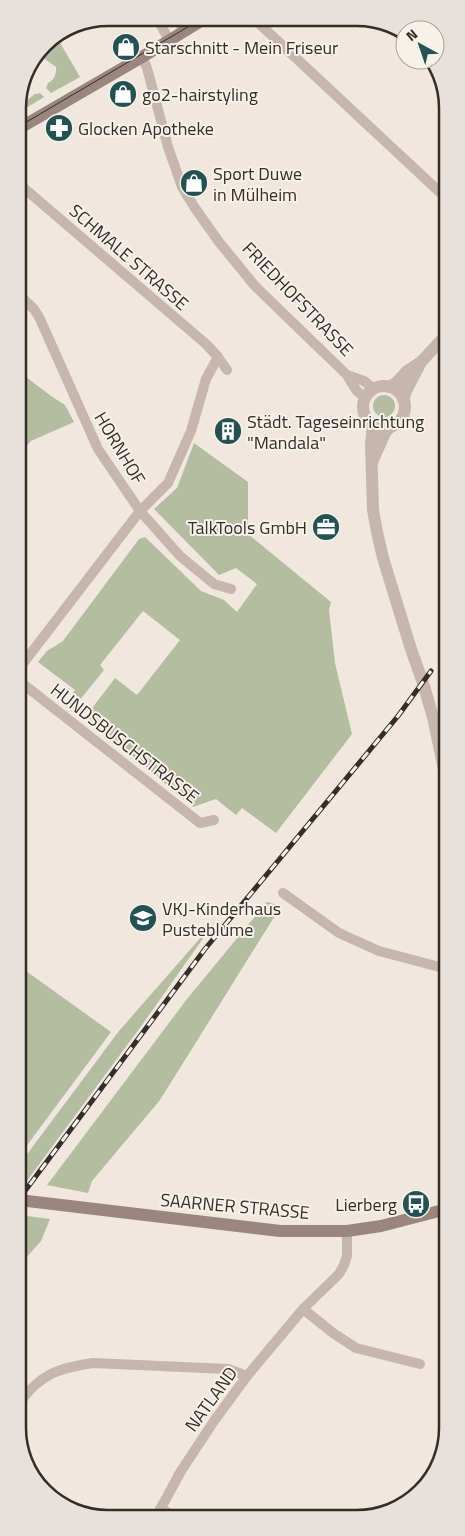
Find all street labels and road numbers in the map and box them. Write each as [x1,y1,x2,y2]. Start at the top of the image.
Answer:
street label: SCHMALE STRASSE [63,197,195,317]
street label: FRIEDHOFSTRASSE [236,236,360,362]
street label: HORNHOF [88,406,152,490]
street label: HUNDSBUSCHSTRASSE [45,676,205,810]
street label: SAARNER STRASSE [159,1186,311,1226]
street label: NATLAND [178,1361,244,1437]

